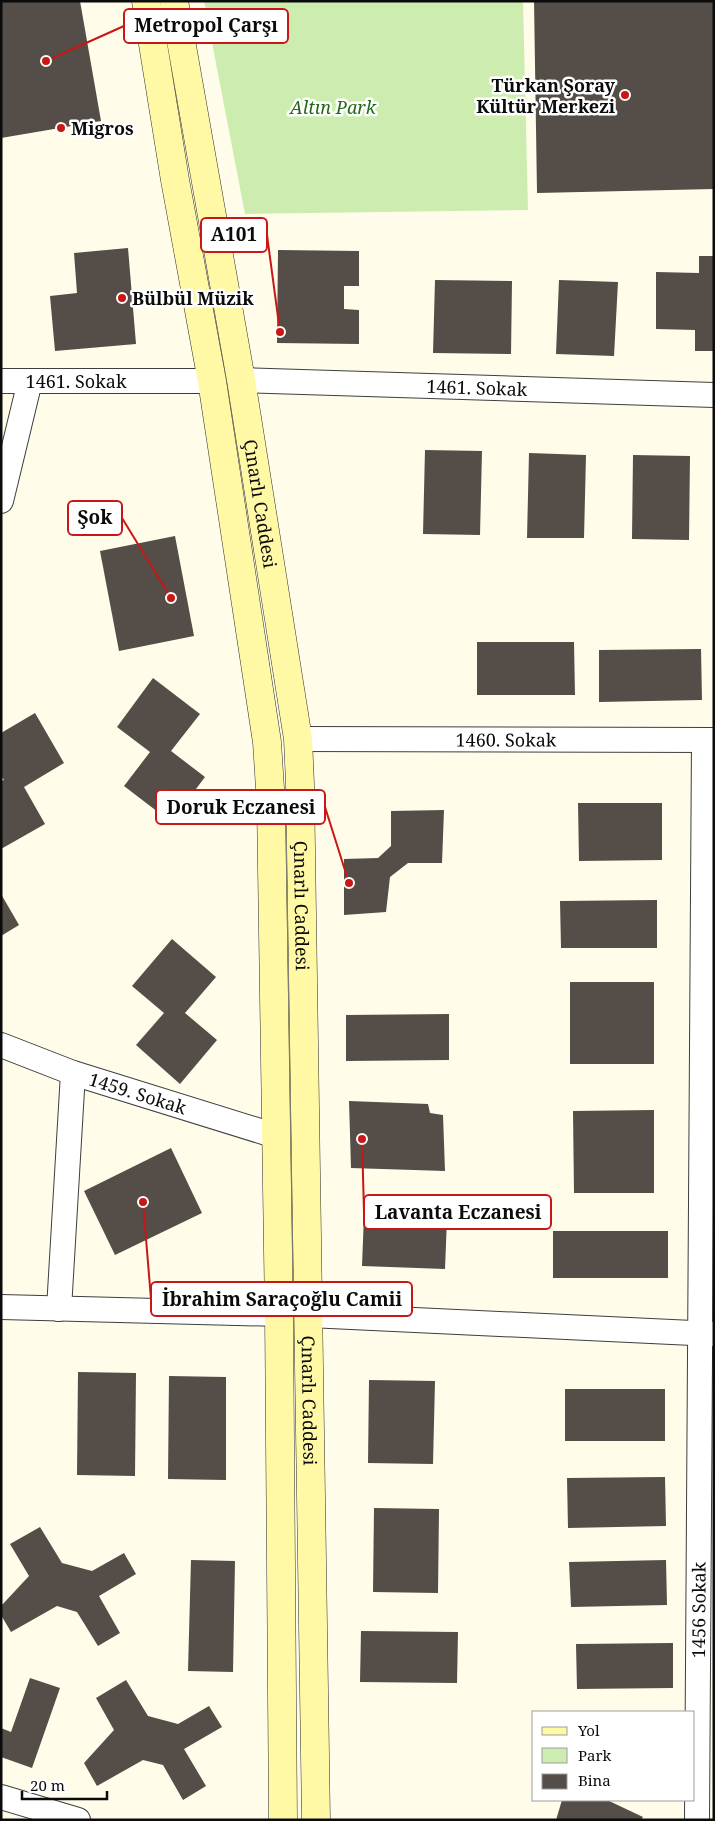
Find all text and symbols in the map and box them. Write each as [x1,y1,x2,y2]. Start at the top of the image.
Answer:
callout: Metropol Çarşı [124,9,288,43]
text: Metropol Çarşı [134,12,278,38]
place label: Türkan Şoray Kültür Merkezi [476,73,616,118]
marker: Türkan Şoray Kültür Merkezi [619,89,631,101]
park label: Altın Park [288,95,377,119]
place label: Migros [71,116,134,140]
marker: Migros [55,122,67,134]
callout: A101 [201,218,267,252]
text: A101 [211,221,257,247]
place label: Bülbül Müzik [132,286,254,310]
marker: Bülbül Müzik [116,292,128,304]
street label: 1461. Sokak [26,369,127,393]
street label: 1461. Sokak [426,374,528,401]
street label: Çınarlı Caddesi [239,438,283,570]
callout: Şok [68,501,122,535]
text: Şok [78,504,113,530]
street label: 1460. Sokak [456,727,557,752]
callout: Doruk Eczanesi [156,790,325,824]
text: Doruk Eczanesi [166,794,316,820]
street label: Çınarlı Caddesi [289,840,315,971]
street label: 1459. Sokak [86,1067,190,1120]
callout: Lavanta Eczanesi [364,1195,551,1229]
text: Lavanta Eczanesi [375,1199,542,1225]
callout: İbrahim Saraçoğlu Camii [151,1282,412,1316]
text: İbrahim Saraçoğlu Camii [162,1286,402,1312]
street label: Çınarlı Caddesi [297,1335,323,1466]
street label: 1456 Sokak [686,1561,711,1658]
legend [532,1711,695,1801]
text: Yol [577,1720,600,1740]
text: Park [578,1745,612,1765]
scale bar [22,1768,108,1800]
text: Bina [578,1770,611,1790]
text: 20 m [30,1775,65,1795]

